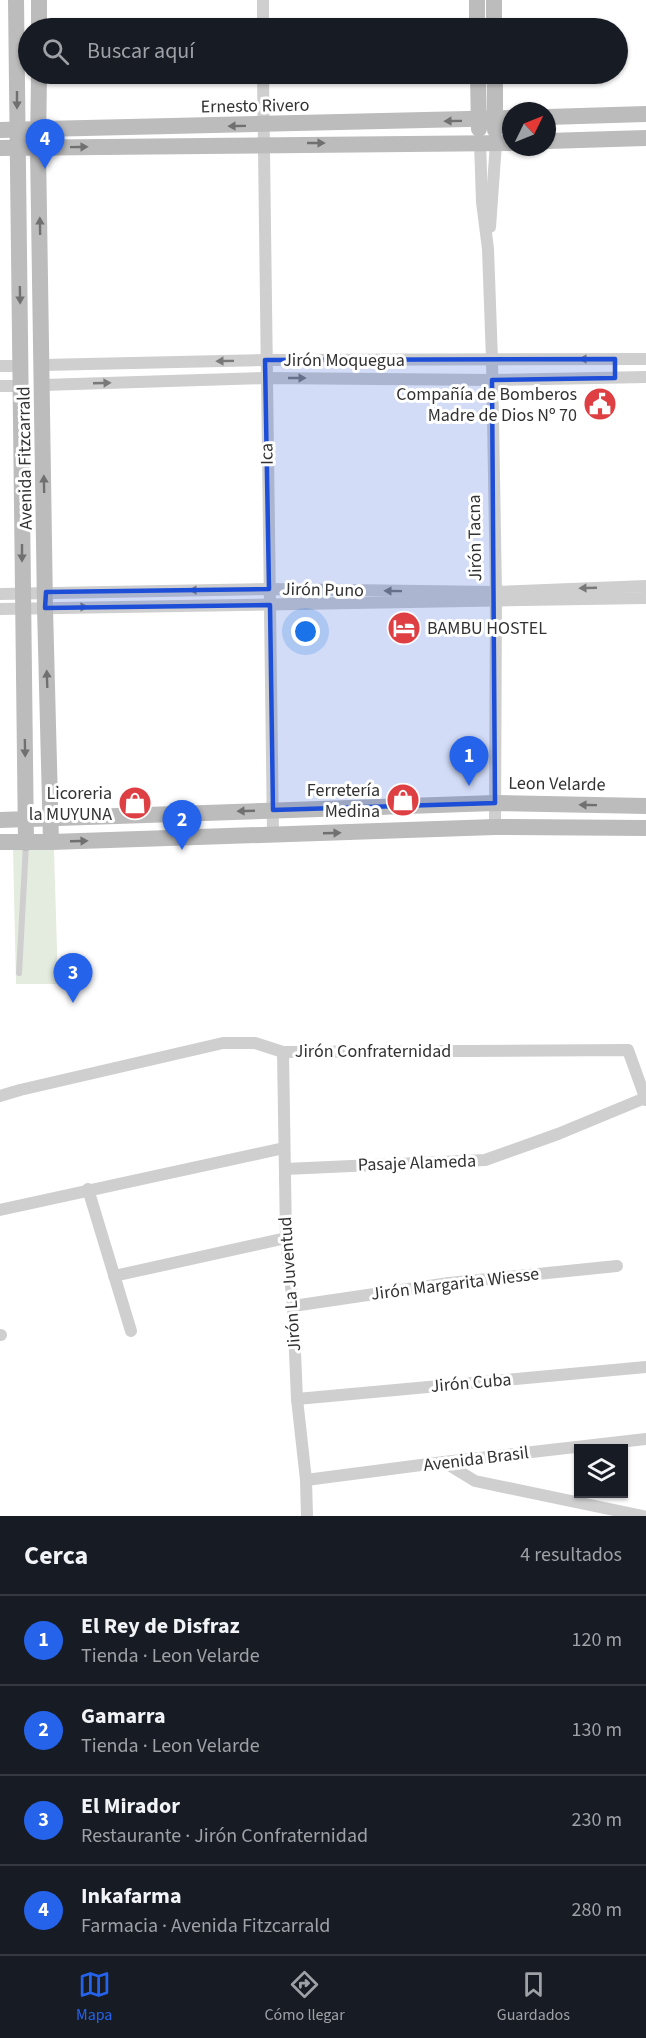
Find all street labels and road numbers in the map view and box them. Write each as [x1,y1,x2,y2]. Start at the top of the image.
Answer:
street label: Ernesto Rivero [200,93,310,119]
street label: Jirón Moquegua [283,348,405,373]
street label: Avenida Fitzcarrald [11,386,39,530]
street label: Ica [254,443,280,465]
street label: Jirón Tacna [462,494,488,582]
street label: Jirón Puno [282,577,364,603]
street label: Leon Velarde [508,771,606,797]
street label: Jirón Confraternidad [295,1039,451,1064]
street label: Pasaje Alameda [357,1148,477,1178]
street label: Jirón La Juventud [273,1216,307,1352]
street label: Jirón Margarita Wiesse [370,1261,540,1307]
street label: Jirón Cuba [430,1367,512,1399]
street label: Avenida Brasil [422,1440,530,1478]

